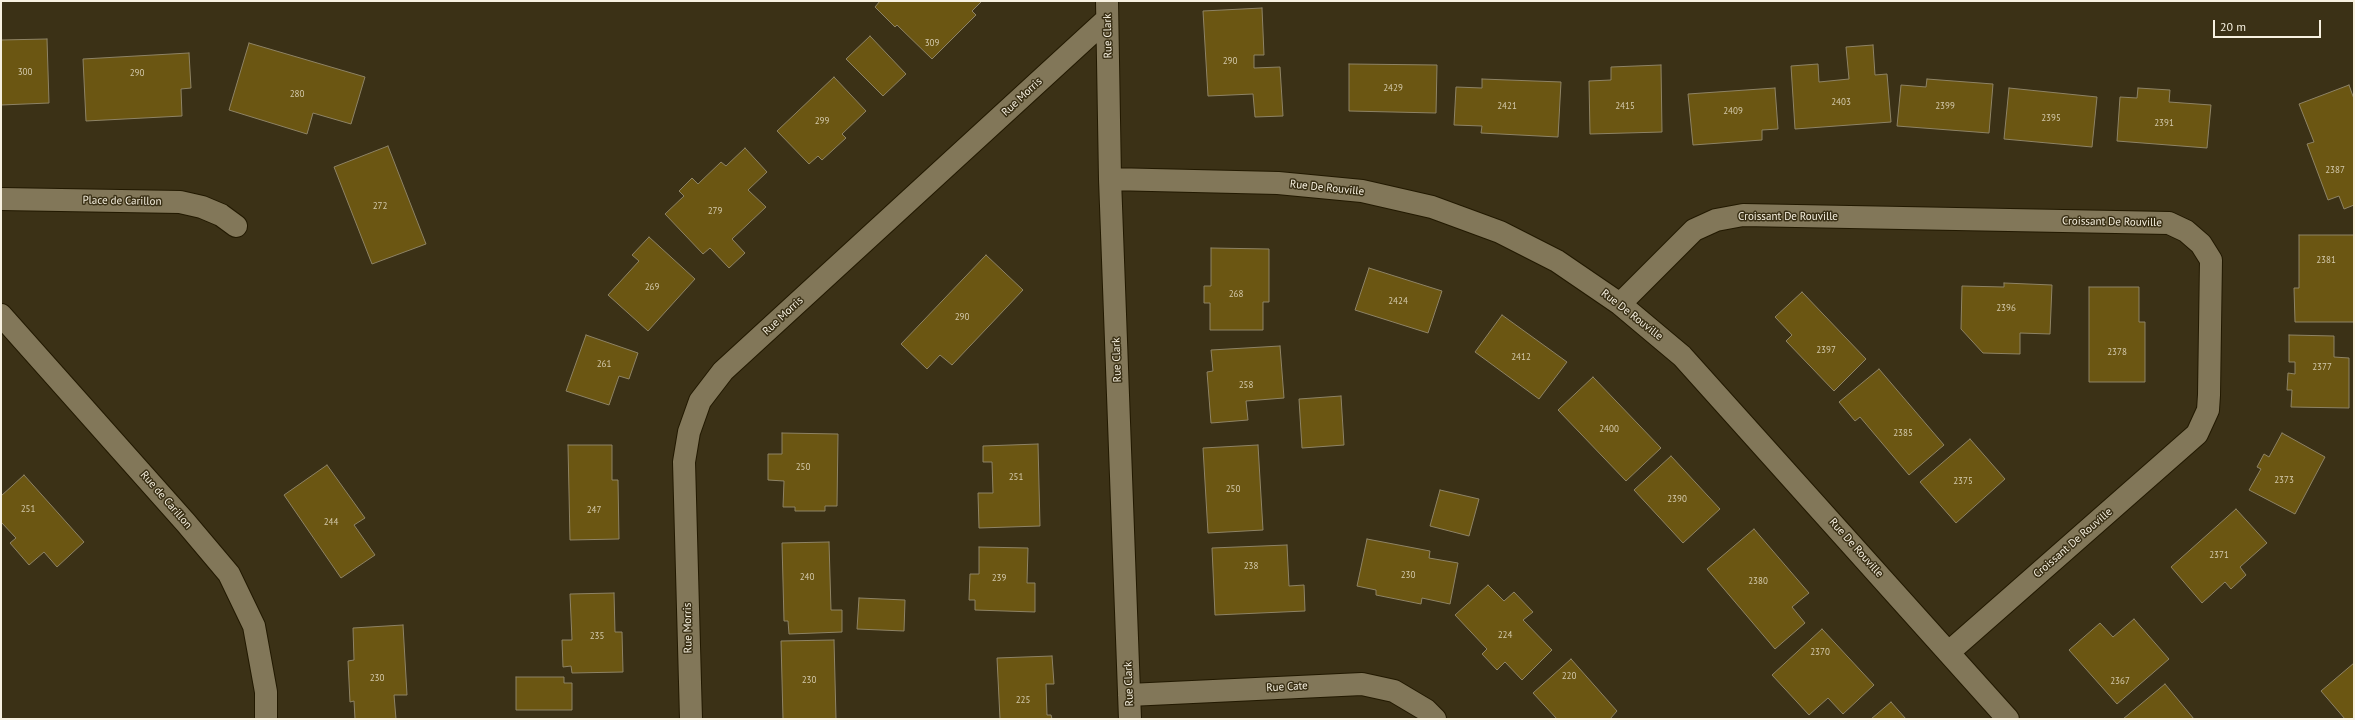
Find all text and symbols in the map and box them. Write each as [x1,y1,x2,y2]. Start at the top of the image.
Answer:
scale bar [2215,12,2323,38]
street label: Rue Clark [1101,13,1115,59]
text: 20 m [2220,19,2246,34]
house number: 309 [925,38,939,48]
house number: 290 [1223,56,1237,66]
house number: 300 [18,67,32,77]
house number: 290 [130,68,144,78]
street label: Rue Morris [999,75,1045,119]
house number: 2429 [1383,83,1403,93]
house number: 280 [290,89,304,99]
house number: 2403 [1831,97,1851,107]
house number: 2421 [1497,101,1517,111]
house number: 2415 [1615,101,1635,111]
house number: 2399 [1935,101,1955,111]
house number: 2409 [1723,106,1743,116]
house number: 2395 [2041,113,2061,123]
house number: 299 [815,116,829,126]
house number: 2391 [2154,118,2174,128]
house number: 2387 [2325,165,2345,175]
street label: Rue De Rouville [1289,178,1365,198]
street label: Place de Carillon [82,194,162,208]
house number: 272 [373,201,387,211]
house number: 279 [708,206,722,216]
street label: Croissant De Rouville [1738,210,1838,224]
street label: Croissant De Rouville [2062,215,2162,229]
house number: 2381 [2316,255,2336,265]
house number: 269 [645,282,659,292]
street label: Rue De Rouville [1598,287,1666,343]
house number: 268 [1229,289,1243,299]
street label: Rue Morris [760,294,806,338]
house number: 2424 [1388,296,1408,306]
house number: 2396 [1996,303,2016,313]
house number: 290 [955,312,969,322]
street label: Rue Clark [1110,337,1124,383]
house number: 2397 [1816,345,1836,355]
house number: 2378 [2107,347,2127,357]
house number: 2412 [1511,352,1531,362]
house number: 261 [597,359,611,369]
house number: 2377 [2312,362,2332,372]
house number: 258 [1239,380,1253,390]
house number: 2400 [1599,424,1619,434]
house number: 2385 [1893,428,1913,438]
house number: 250 [796,462,810,472]
street label: Rue de Carillon [137,469,195,531]
house number: 251 [1009,472,1023,482]
house number: 2373 [2274,475,2294,485]
house number: 2375 [1953,476,1973,486]
house number: 250 [1226,484,1240,494]
house number: 2390 [1667,494,1687,504]
house number: 251 [21,504,35,514]
house number: 247 [587,505,601,515]
street label: Croissant De Rouville [2031,505,2115,581]
street label: Rue De Rouville [1826,516,1886,580]
house number: 244 [324,517,338,527]
house number: 2371 [2209,550,2229,560]
house number: 238 [1244,561,1258,571]
house number: 230 [1401,570,1415,580]
house number: 240 [800,572,814,582]
house number: 239 [992,573,1006,583]
house number: 2380 [1748,576,1768,586]
street label: Rue Morris [681,603,695,653]
house number: 224 [1498,630,1512,640]
house number: 235 [590,631,604,641]
house number: 2370 [1810,647,1830,657]
street label: Rue Clark [1122,661,1136,707]
house number: 220 [1562,671,1576,681]
house number: 230 [370,673,384,683]
house number: 230 [802,675,816,685]
house number: 2367 [2110,676,2130,686]
street label: Rue Cate [1266,679,1308,695]
house number: 225 [1016,695,1030,705]

